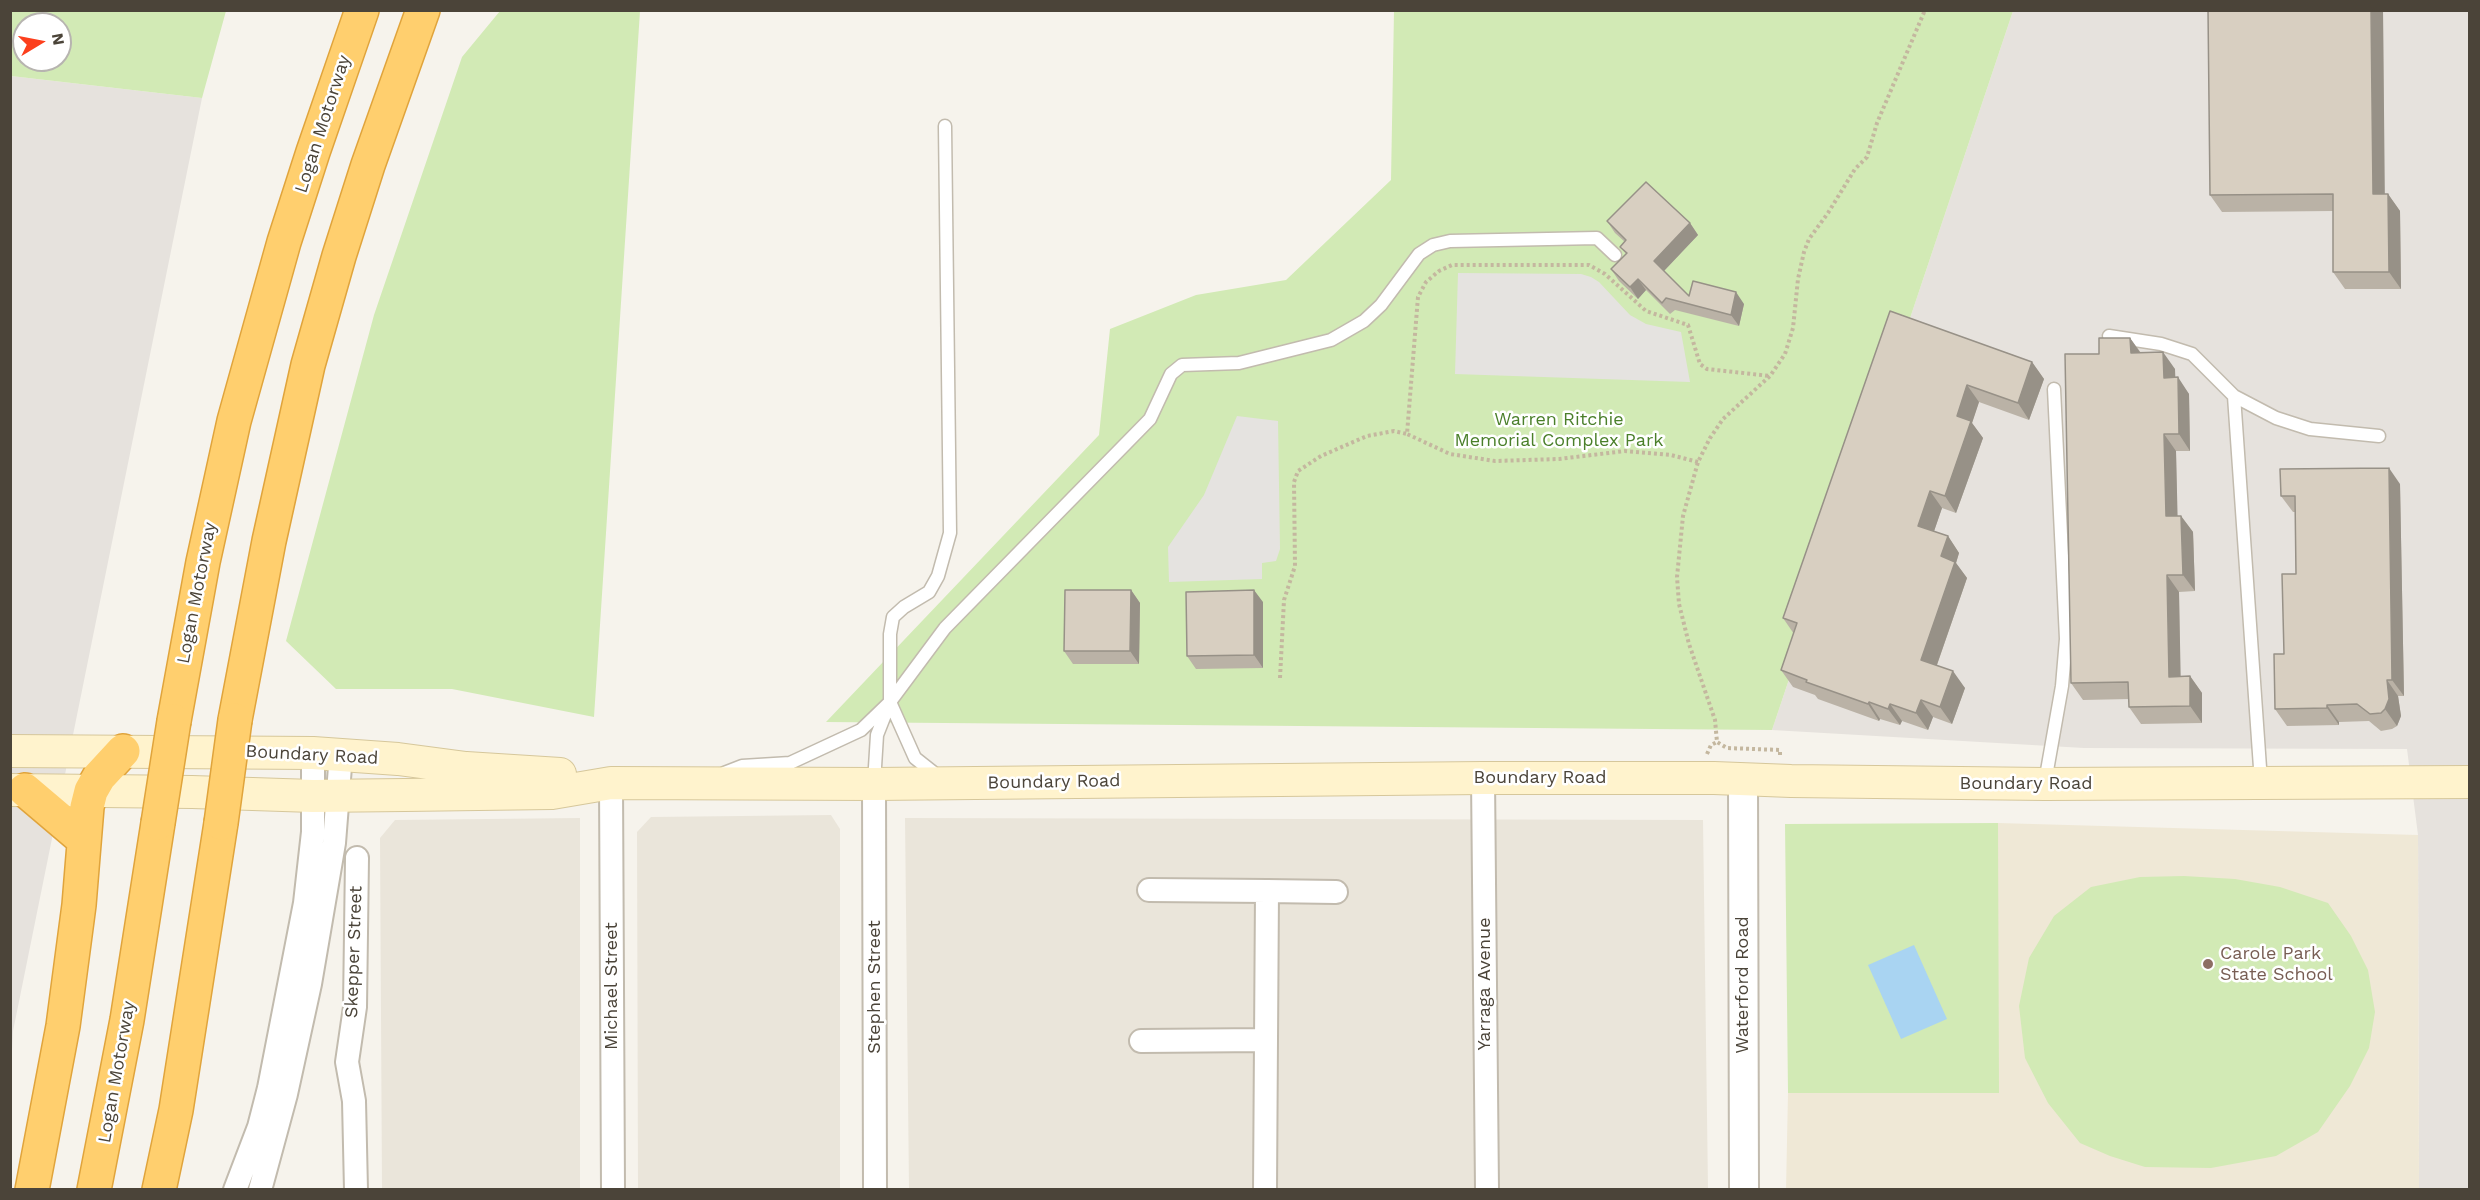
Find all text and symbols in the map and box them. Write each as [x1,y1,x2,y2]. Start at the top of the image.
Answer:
north arrow [12,12,72,72]
text: N [48,32,69,47]
street label: Logan Motorway [291,52,355,196]
park label: Warren Ritchie Memorial Complex Park [1454,409,1664,452]
street label: Logan Motorway [173,520,221,666]
street label: Boundary Road [245,741,379,769]
street label: Boundary Road [1474,767,1606,789]
street label: Boundary Road [987,770,1121,794]
street label: Boundary Road [1960,773,2092,795]
street label: Skepper Street [341,885,367,1019]
street label: Waterford Road [1732,916,1754,1054]
street label: Yarraga Avenue [1474,917,1496,1051]
street label: Stephen Street [864,920,886,1054]
street label: Michael Street [601,922,623,1050]
place label: Carole Park State School [2220,943,2333,986]
marker: Carole Park State School [2201,957,2215,971]
street label: Logan Motorway [94,999,140,1145]

